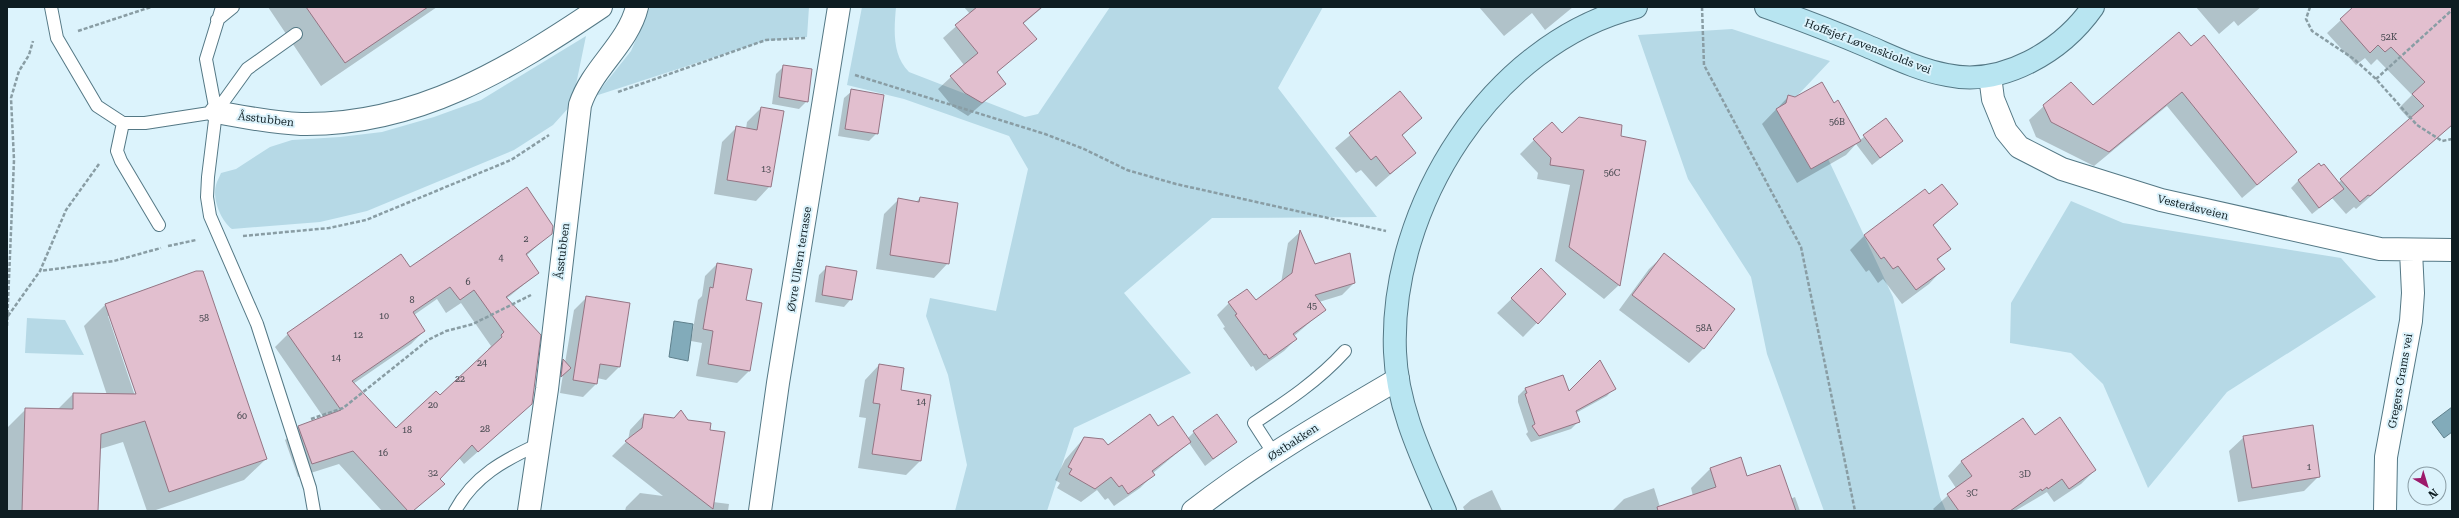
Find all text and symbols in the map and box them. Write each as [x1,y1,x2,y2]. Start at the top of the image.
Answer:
street label: Hoffsjef Løvenskiolds vei [1803,16,1933,77]
house number: 52K [2381,32,2398,42]
street label: Åsstubben [237,109,295,129]
house number: 56B [1829,117,1845,127]
house number: 13 [761,164,771,174]
house number: 56C [1604,168,1621,178]
street label: Vesteråsveien [2156,192,2230,223]
street label: Øvre Ullern terrasse [785,206,814,312]
street label: Åsstubben [552,222,572,280]
house number: 2 [523,234,529,244]
house number: 4 [498,253,504,263]
house number: 6 [465,277,471,287]
house number: 8 [409,295,415,305]
house number: 45 [1307,301,1317,311]
house number: 10 [379,311,389,321]
house number: 58 [199,313,209,323]
house number: 58A [1696,323,1713,333]
house number: 12 [353,330,363,340]
street label: Gregers Grams vei [2386,332,2415,430]
house number: 14 [331,353,341,363]
house number: 24 [477,358,487,368]
house number: 22 [455,374,465,384]
house number: 14 [916,397,926,407]
house number: 20 [428,400,438,410]
house number: 60 [237,411,247,421]
street label: Østbakken [1266,421,1321,464]
house number: 28 [480,424,490,434]
house number: 18 [402,425,412,435]
house number: 16 [378,448,388,458]
house number: 1 [2306,462,2312,472]
north arrow [2407,466,2447,506]
house number: 32 [428,468,438,478]
house number: 3D [2019,469,2031,479]
text: N [2425,486,2440,502]
house number: 3C [1966,488,1978,498]

